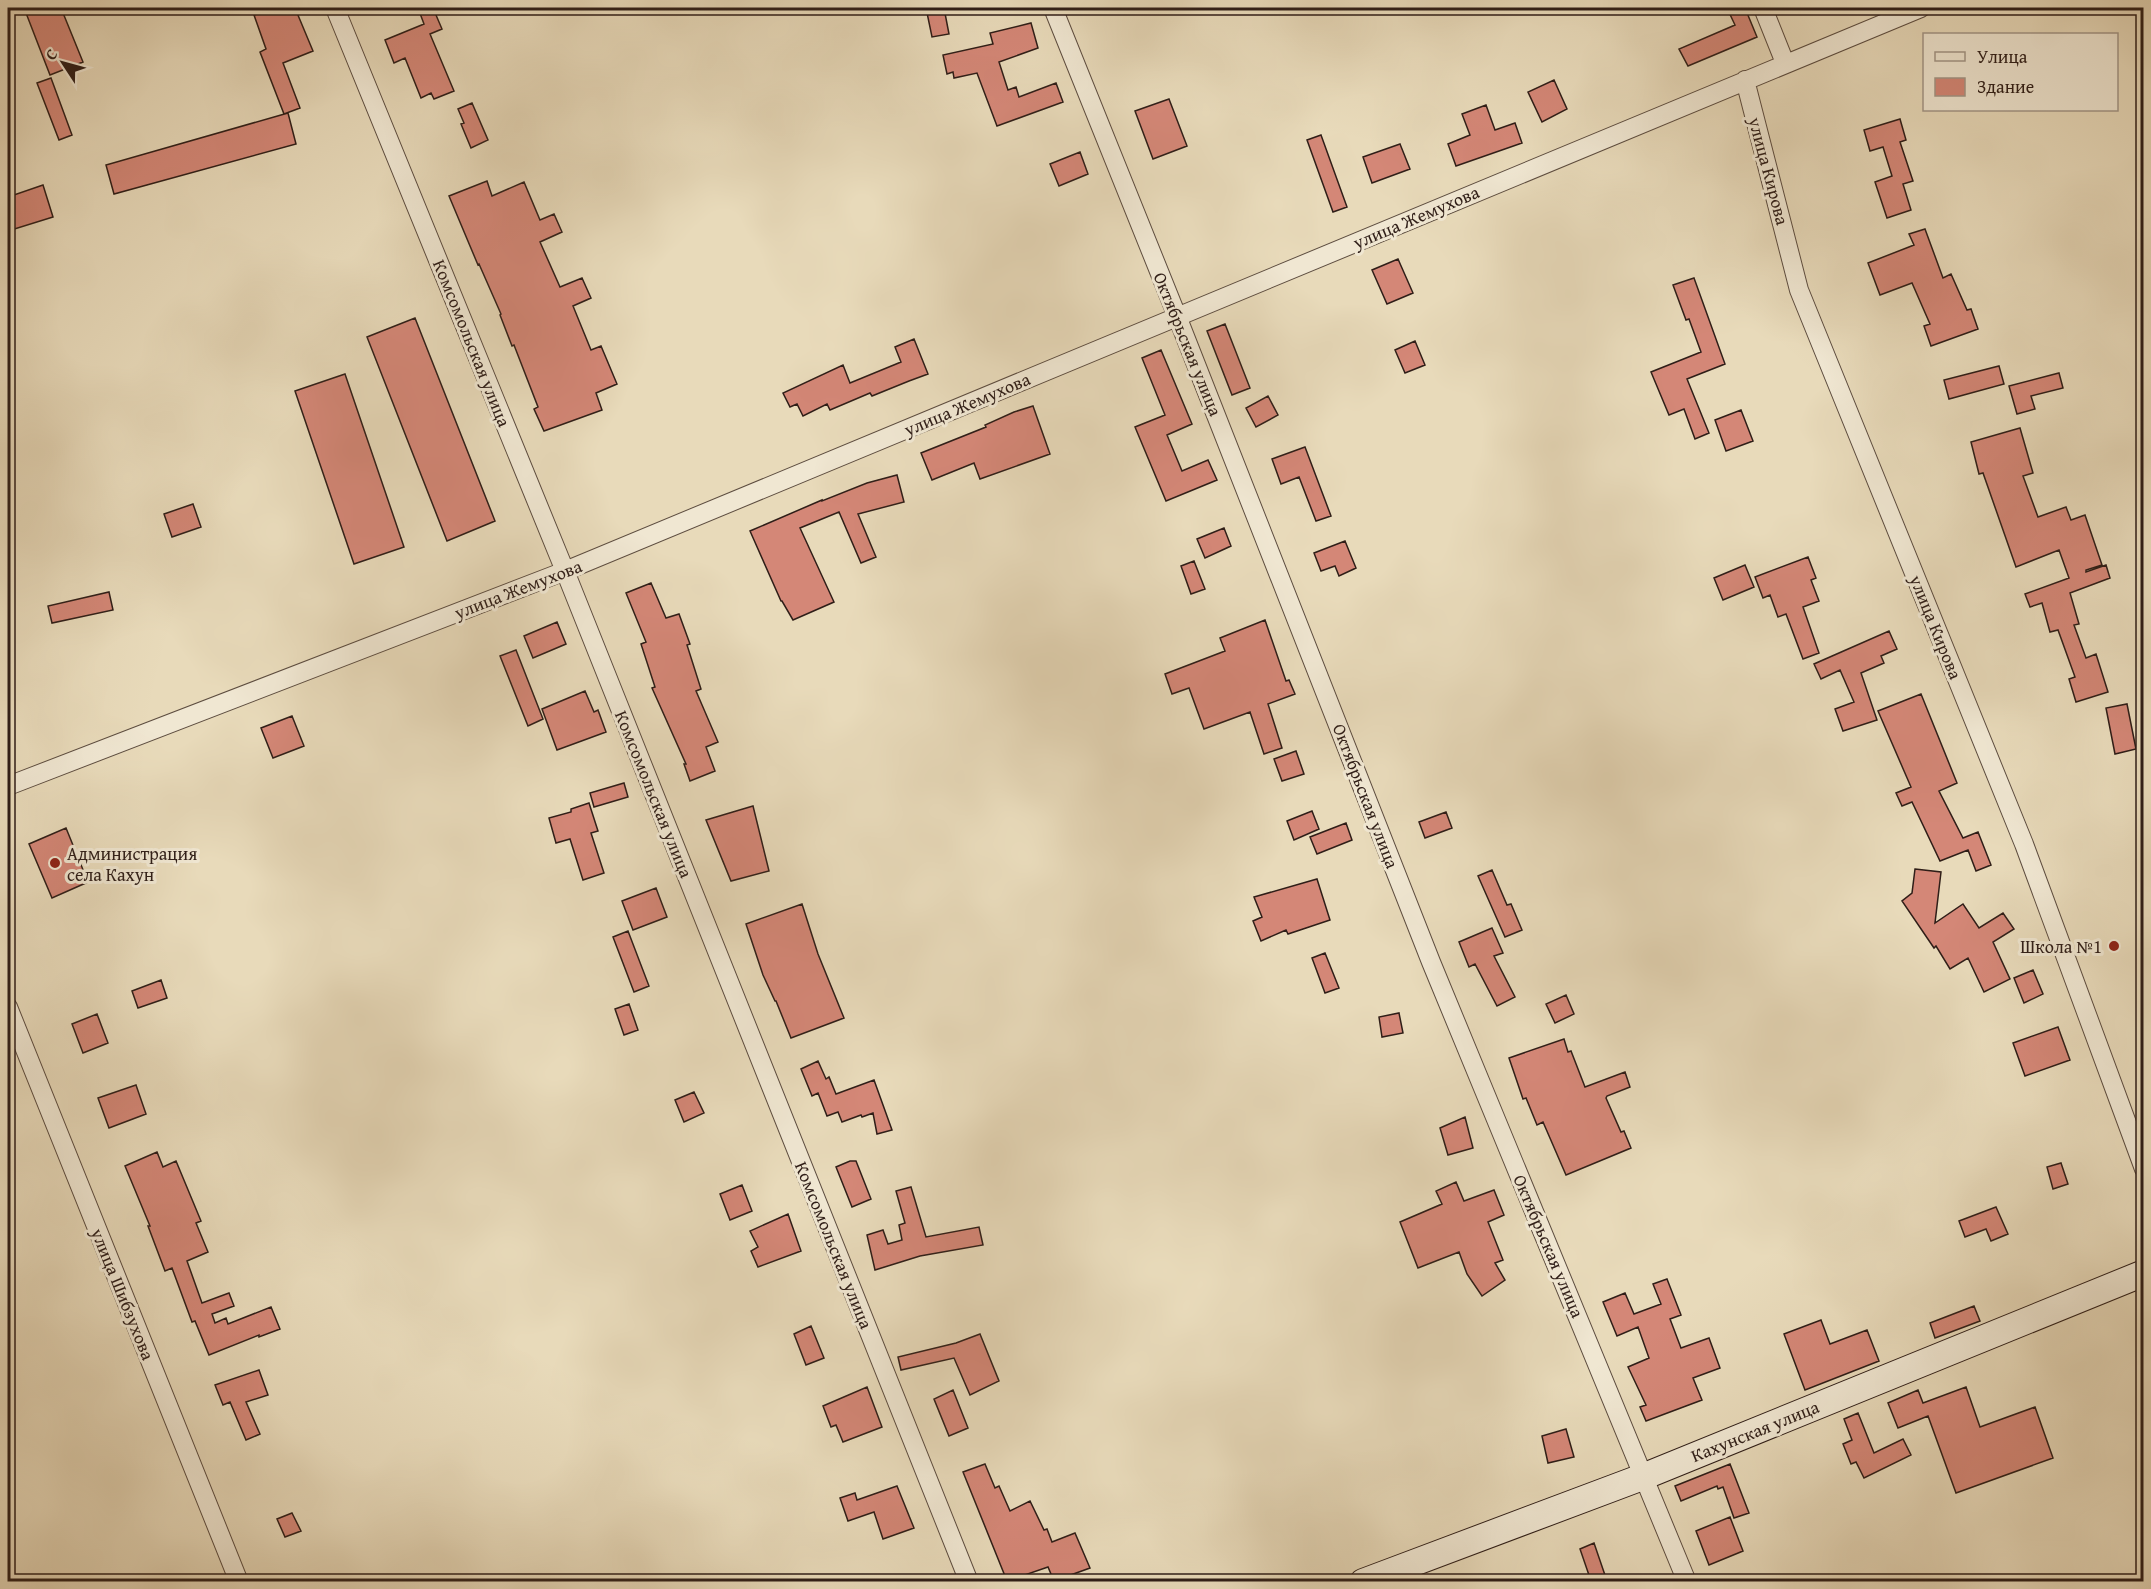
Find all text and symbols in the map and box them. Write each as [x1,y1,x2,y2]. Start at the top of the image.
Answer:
north arrow [33,33,93,93]
legend [1923,33,2118,111]
text: С [38,43,63,65]
text: Улица [1977,43,2028,70]
text: Здание [1977,73,2034,100]
street label: улица Кирова [1741,113,1796,228]
street label: улица Жемухова [1348,178,1484,256]
street label: Комсомольская улица [426,255,518,431]
street label: Октябрьская улица [1147,268,1229,420]
street label: улица Жемухова [899,365,1035,443]
street label: улица Жемухова [449,552,586,626]
street label: улица Кирова [1902,570,1969,684]
street label: Комсомольская улица [608,706,700,882]
street label: Октябрьская улица [1326,720,1406,873]
place label: Администрация села Кахун [67,840,197,888]
marker: Администрация села Кахун [48,856,62,870]
place label: Школа №1 [2020,933,2102,960]
marker: Школа №1 [2107,939,2121,953]
street label: Комсомольская улица [788,1157,880,1333]
street label: Октябрьская улица [1507,1170,1592,1322]
street label: улица Шибзухова [84,1223,162,1364]
street label: Кахунская улица [1687,1393,1824,1469]

